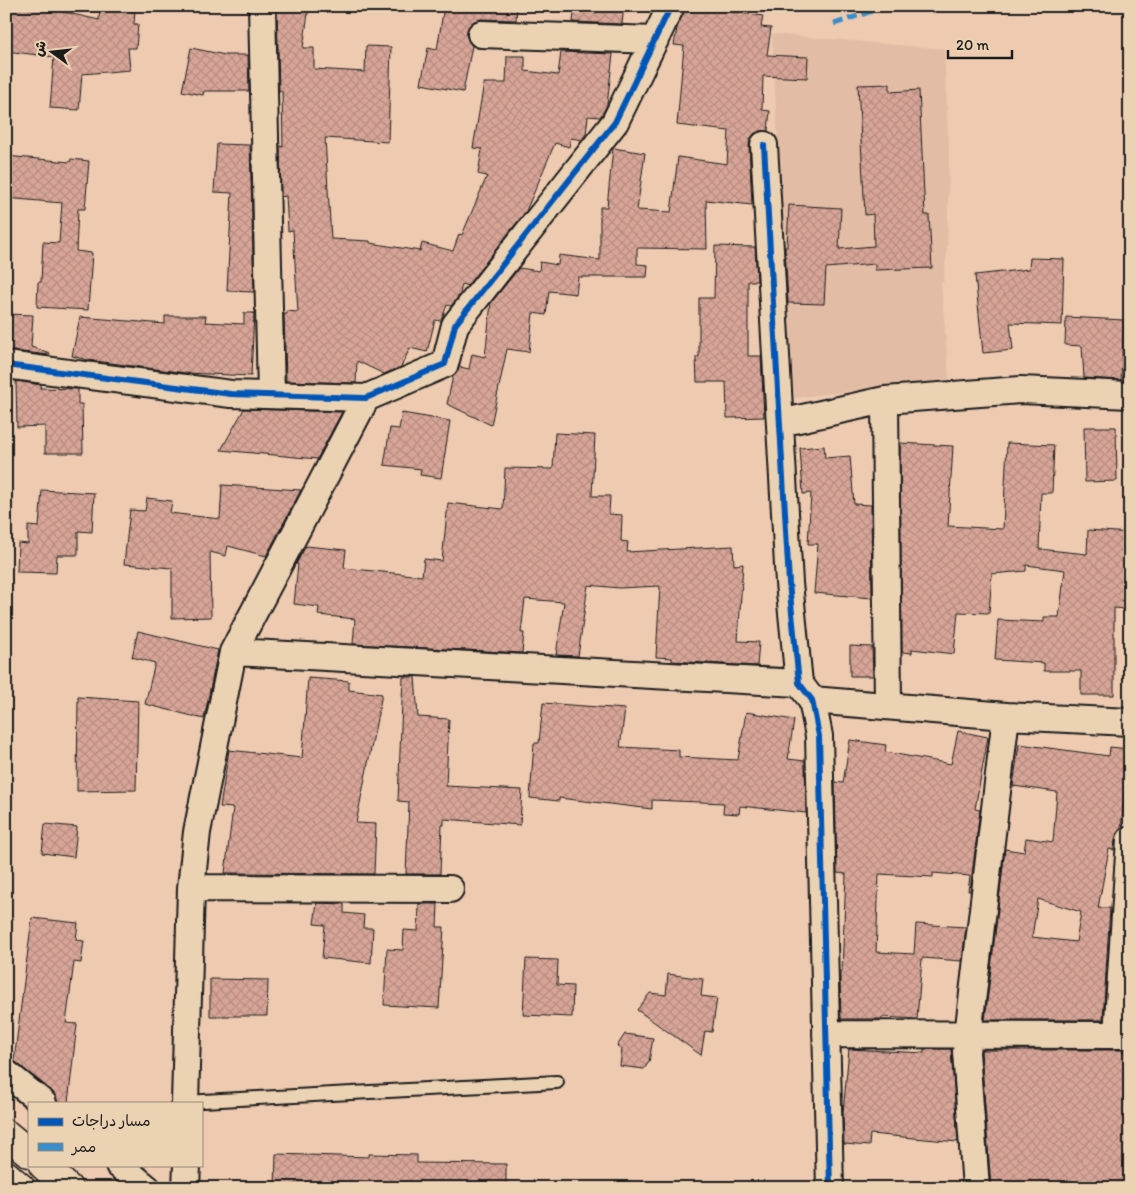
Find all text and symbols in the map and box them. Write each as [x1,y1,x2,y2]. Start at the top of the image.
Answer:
north arrow [28,28,78,78]
scale bar [948,28,1012,60]
text: 20 m [956,36,990,54]
text: ش [30,39,50,58]
legend [28,1102,202,1166]
text: مسار دراجات [72,1112,151,1130]
text: ممر [70,1138,96,1156]

